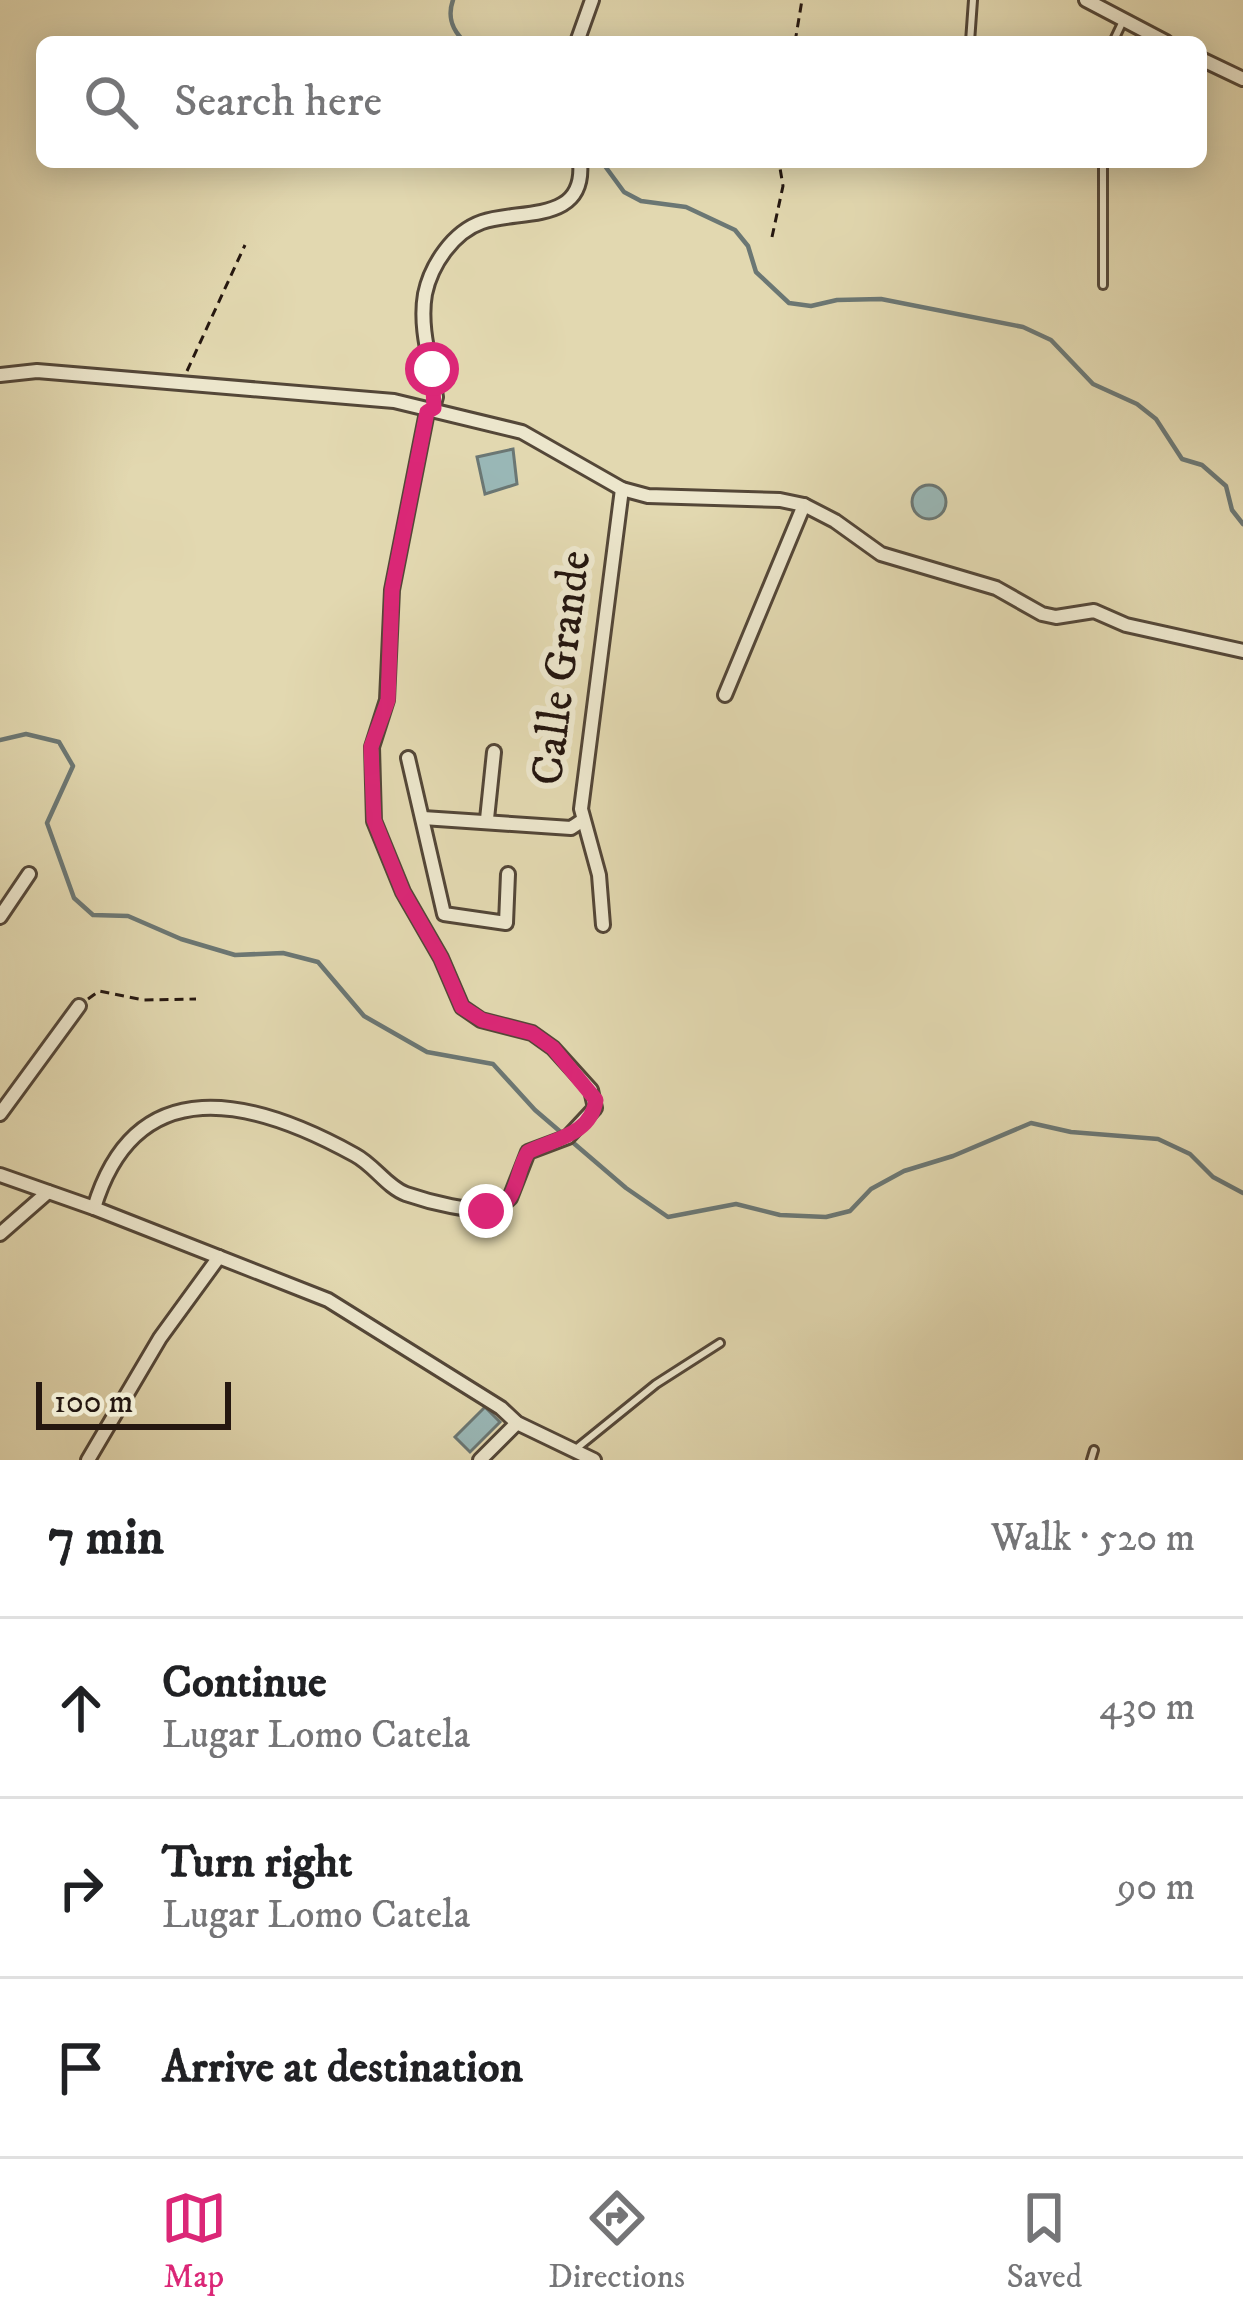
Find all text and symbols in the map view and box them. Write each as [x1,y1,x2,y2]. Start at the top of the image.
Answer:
search box [36,36,1207,168]
icon: search [78,69,144,135]
text: Search here [174,74,382,130]
route start [405,342,459,396]
street label: Calle Grande [520,547,604,789]
route end [459,1184,513,1238]
scale bar [36,1376,231,1429]
text: 100 m [54,1382,133,1423]
text: 7 min [48,1506,164,1570]
text: Walk · 520 m [991,1514,1195,1563]
text: Continue [162,1655,327,1711]
icon: ahead [48,1675,114,1741]
text: 430 m [1099,1683,1195,1732]
text: Lugar Lomo Catela [162,1711,470,1760]
text: Turn right [162,1835,352,1891]
icon: right [48,1855,114,1921]
text: 90 m [1117,1863,1195,1912]
text: Lugar Lomo Catela [162,1891,470,1940]
icon: arrive [48,2035,114,2101]
text: Arrive at destination [162,2040,523,2096]
tab: Map [161,2185,227,2298]
tab: Directions [548,2185,685,2298]
tab: Saved [1006,2185,1082,2298]

